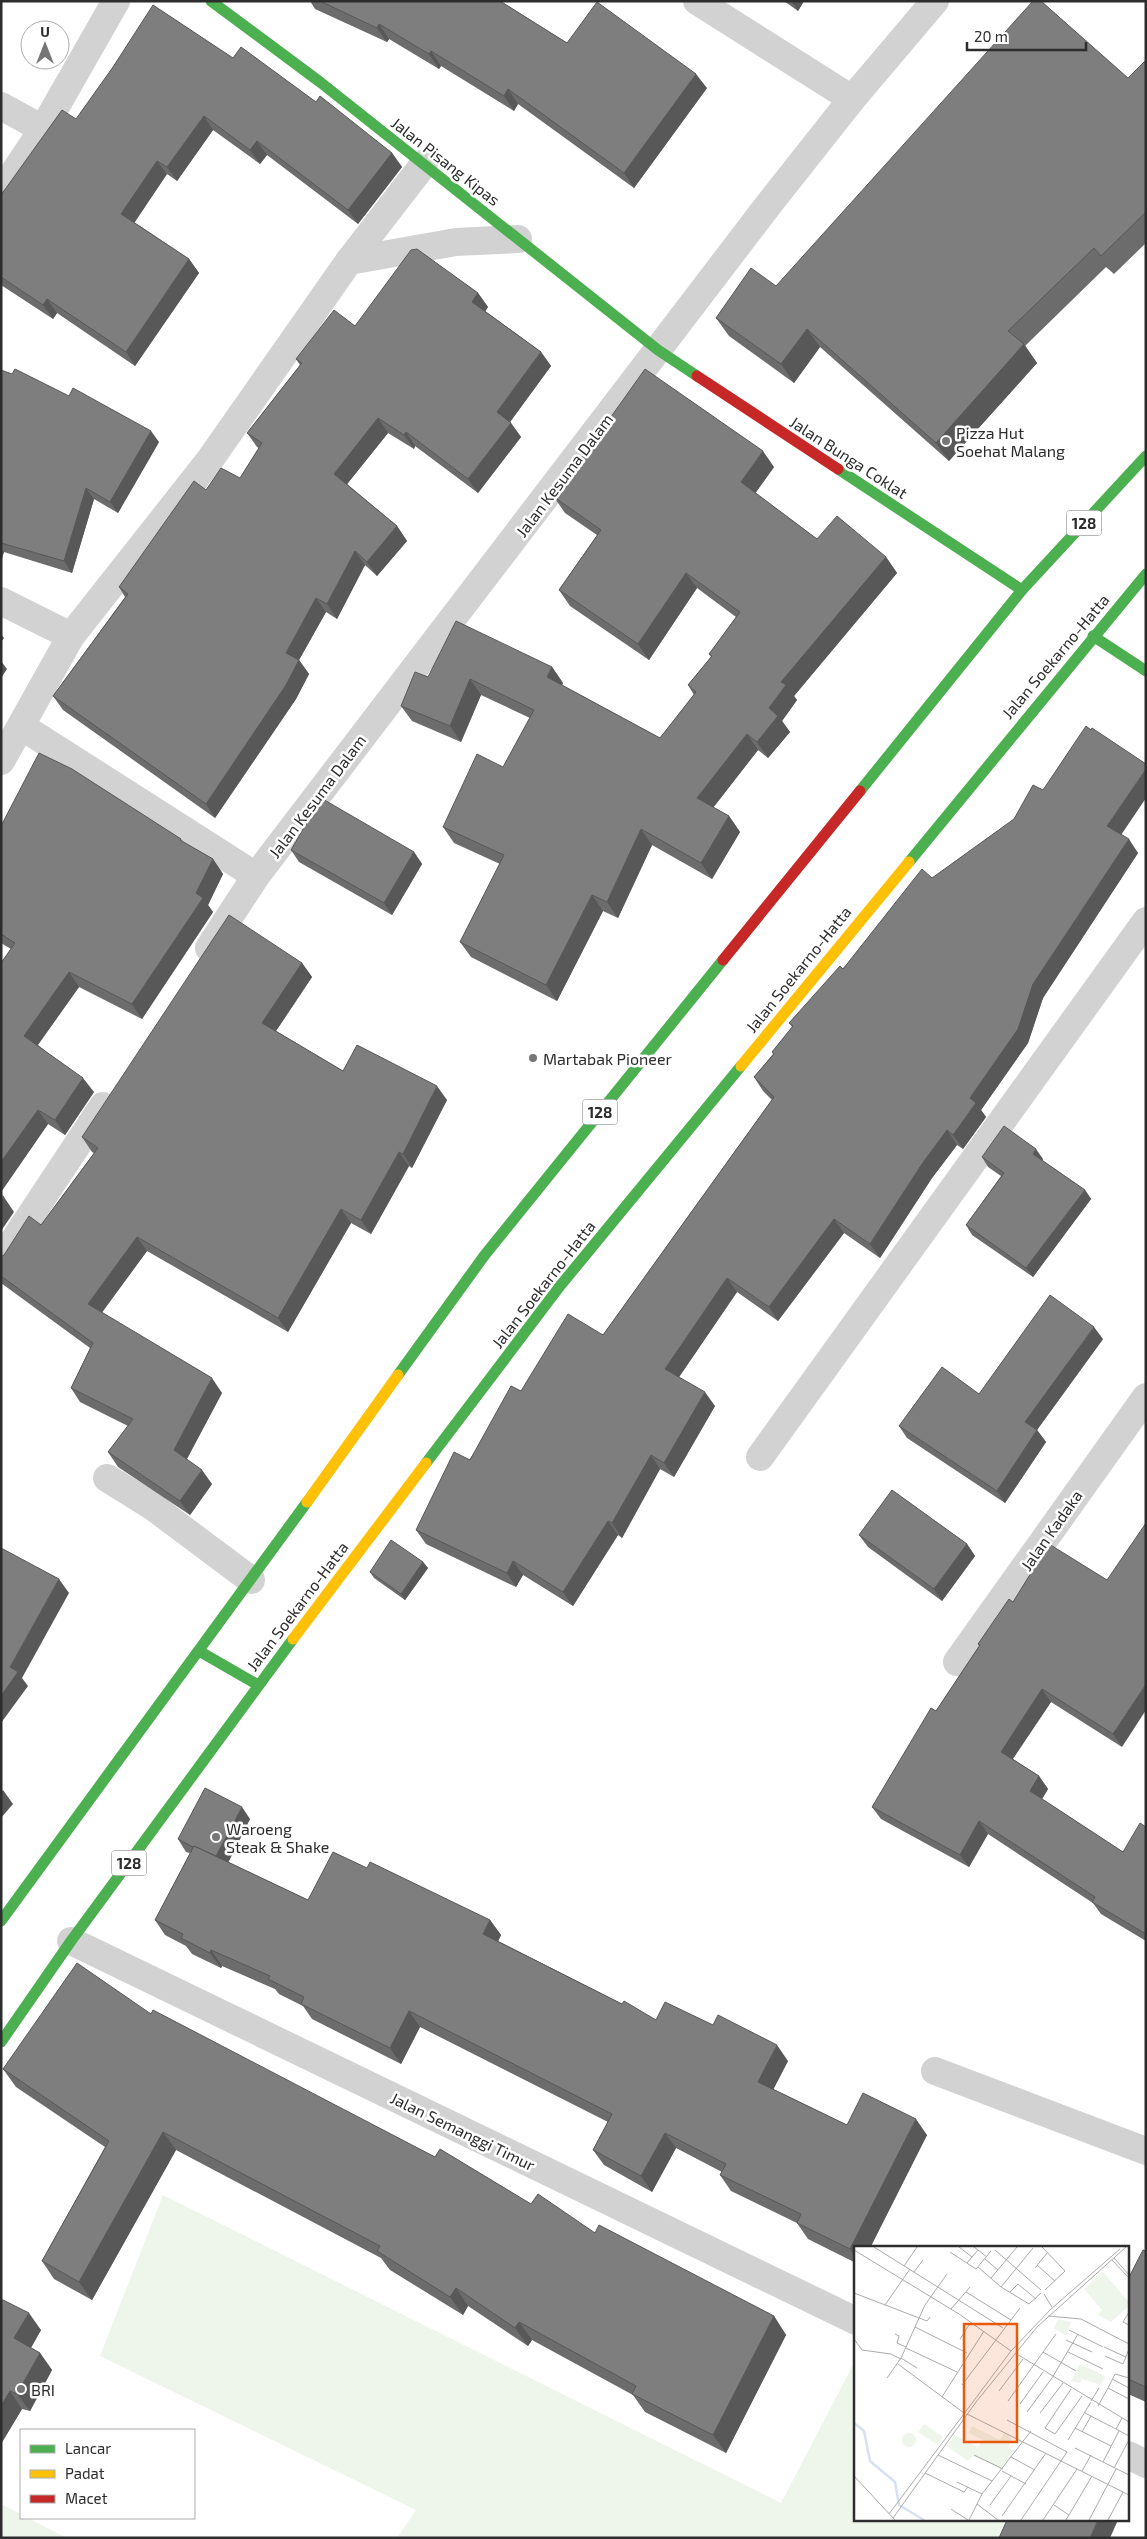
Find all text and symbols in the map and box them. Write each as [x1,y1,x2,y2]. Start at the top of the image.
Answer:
north arrow [20,20,70,70]
scale bar [967,20,1086,52]
text: U [40,23,50,40]
text: 20 m [974,27,1008,45]
street label: Jalan Pisang Kipas [388,113,504,209]
street label: Jalan Kesuma Dalam [512,410,616,540]
street label: Jalan Bunga Coklat [787,412,911,502]
place label: Pizza Hut Soehat Malang [956,423,1065,460]
marker: Pizza Hut Soehat Malang [940,435,952,447]
road number: 128 [1066,510,1102,536]
street label: Jalan Soekarno-Hatta [997,590,1113,722]
street label: Jalan Kesuma Dalam [265,731,369,861]
street label: Jalan Soekarno-Hatta [741,902,855,1036]
place label: Martabak Pioneer [543,1049,673,1068]
marker: Martabak Pioneer [527,1052,539,1064]
road number: 128 [582,1100,618,1124]
street label: Jalan Soekarno-Hatta [487,1216,599,1352]
street label: Jalan Kadaka [1016,1486,1086,1574]
street label: Jalan Soekarno-Hatta [242,1538,352,1674]
place label: Waroeng Steak & Shake [226,1819,329,1856]
marker: Waroeng Steak & Shake [210,1831,222,1843]
road number: 128 [112,1850,146,1876]
street label: Jalan Semanggi Timur [388,2088,539,2174]
inset map [854,2246,1130,2522]
place label: BRI [31,2380,55,2399]
marker: BRI [15,2383,27,2395]
legend [20,2429,195,2519]
text: Lancar [65,2439,111,2457]
text: Padat [65,2464,105,2482]
text: Macet [65,2489,108,2507]

